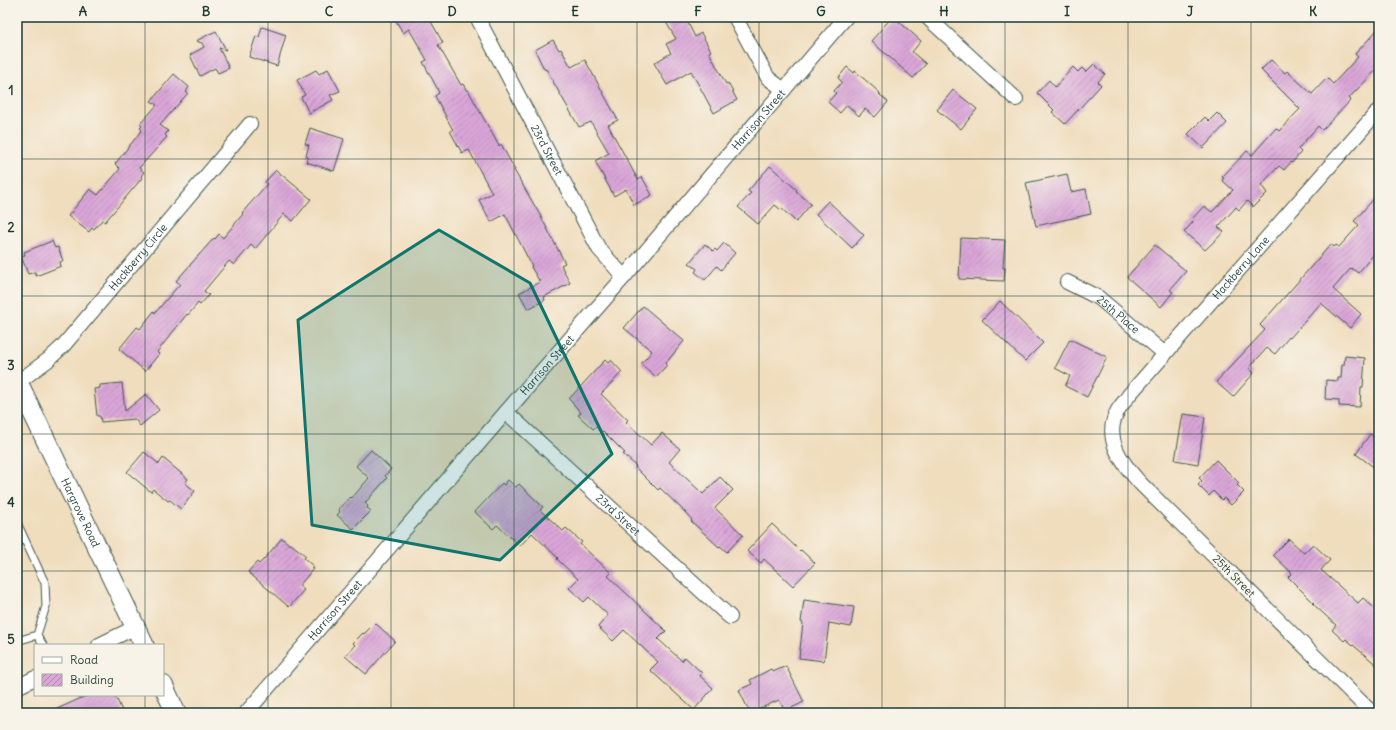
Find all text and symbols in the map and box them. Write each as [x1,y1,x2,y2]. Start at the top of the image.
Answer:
text: A [79,3,88,20]
text: B [202,3,211,20]
text: C [325,3,334,20]
text: D [447,3,457,20]
text: E [571,3,579,20]
text: F [694,3,702,20]
text: G [816,3,826,20]
text: H [939,3,949,20]
text: I [1064,3,1070,20]
text: J [1187,3,1194,20]
text: K [1309,3,1318,20]
text: 1 [8,82,14,99]
street label: Harrison Street [729,86,788,153]
street label: 23rd Street [528,122,566,178]
text: 2 [7,219,15,236]
street label: Hackberry Circle [106,221,170,293]
street label: Hackberry Lane [1209,233,1272,302]
street label: 25th Place [1094,292,1143,336]
street label: Harrison Street [517,332,577,398]
text: 3 [7,357,15,374]
street label: Hargrove Road [58,476,103,550]
street label: 23rd Street [593,491,643,539]
text: 4 [7,494,15,511]
street label: 25th Street [1210,552,1258,600]
street label: Harrison Street [305,577,365,643]
text: 5 [7,631,15,648]
legend [34,644,164,696]
text: Road [70,652,98,667]
text: Building [70,672,114,687]

